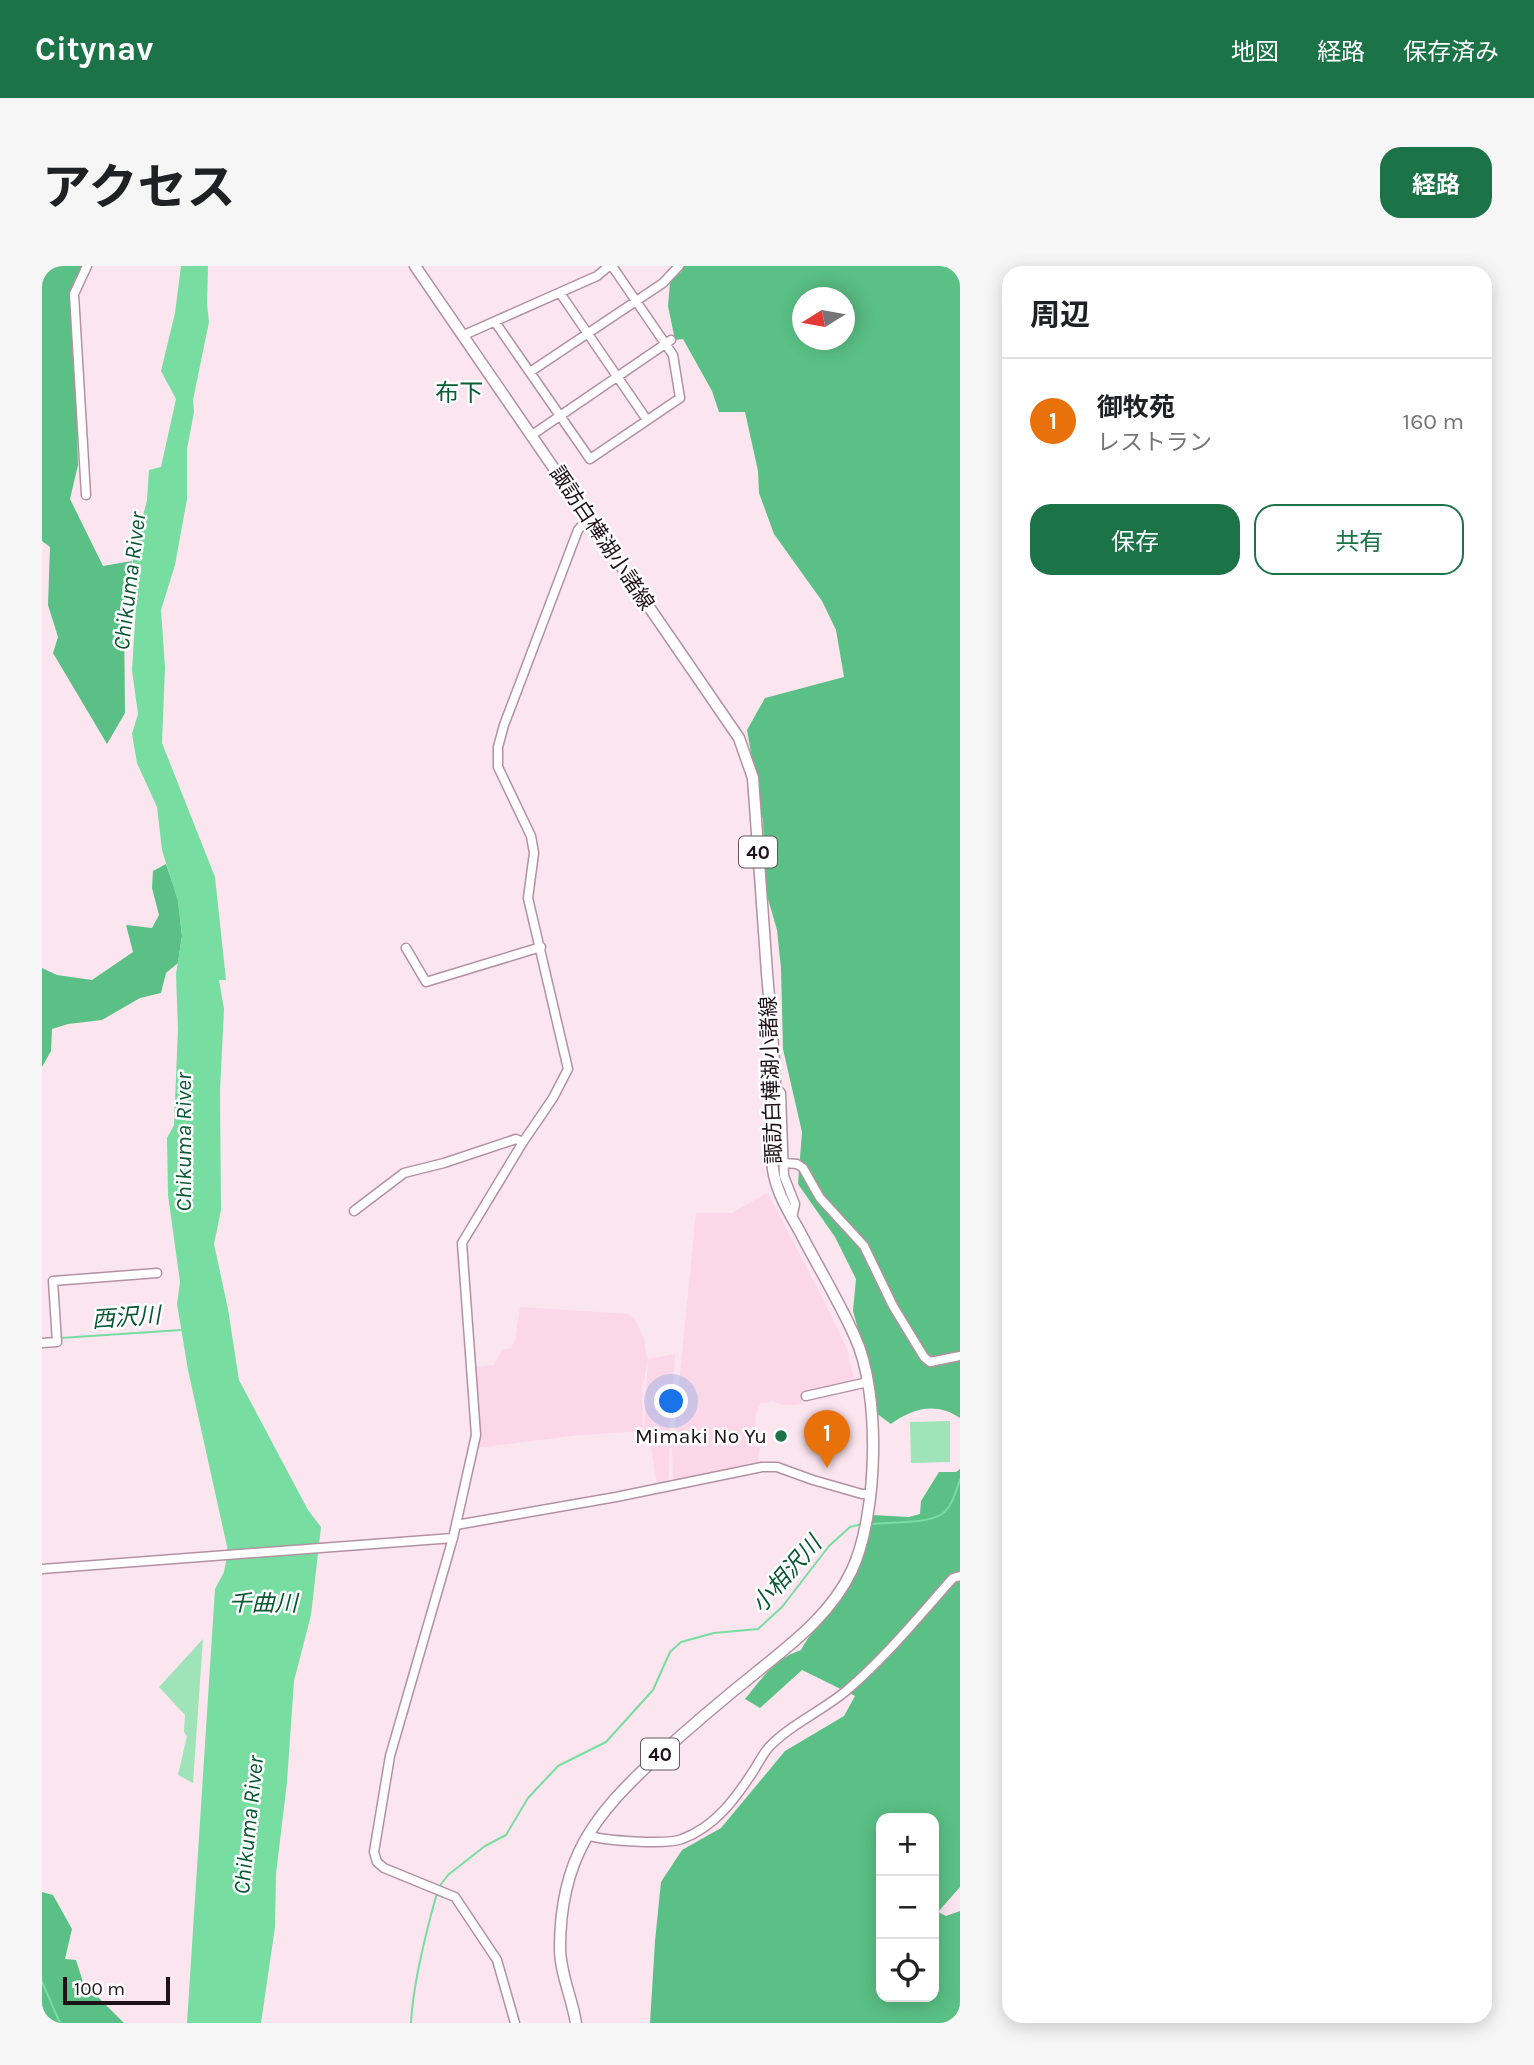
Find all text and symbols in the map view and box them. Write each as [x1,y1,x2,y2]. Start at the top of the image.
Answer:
text: Citynav [35,30,153,68]
text: 地図 [1231,38,1279,66]
text: 経路 [1317,38,1365,66]
text: 保存済み [1403,38,1499,66]
button: 経路 [1380,147,1492,218]
text: アクセス [42,159,236,216]
north arrow [792,287,855,350]
text: 周辺 [1030,297,1090,333]
district label: 布下 [435,379,483,407]
text: 御牧苑 [1097,392,1175,423]
text: 1 [1049,408,1057,435]
text: 160 m [1403,408,1464,435]
text: レストラン [1097,429,1212,456]
street label: 諏訪白樺湖小諸線 [545,462,659,614]
button: 保存 [1030,504,1240,575]
button: 共有 [1254,504,1464,575]
water label: Chikuma River [108,509,152,652]
road number: 40 [739,836,777,867]
street label: 諏訪白樺湖小諸線 [756,996,786,1164]
water label: Chikuma River [170,1071,197,1212]
water label: 西沢川 [91,1301,164,1333]
your location [654,1384,688,1418]
pin: 1 [804,1410,850,1468]
place label: Mimaki No Yu [635,1424,767,1448]
marker: Mimaki No Yu [773,1428,789,1444]
water label: 小相沢川 [746,1528,829,1618]
water label: 千曲川 [229,1590,301,1617]
road number: 40 [641,1738,679,1770]
water label: Chikuma River [228,1753,269,1896]
map controls [876,1813,939,2002]
button: + [876,1813,939,1876]
button: − [876,1876,939,1939]
button: locate [876,1939,939,2002]
scale bar [63,1974,170,2006]
text: 100 m [74,1978,125,2000]

